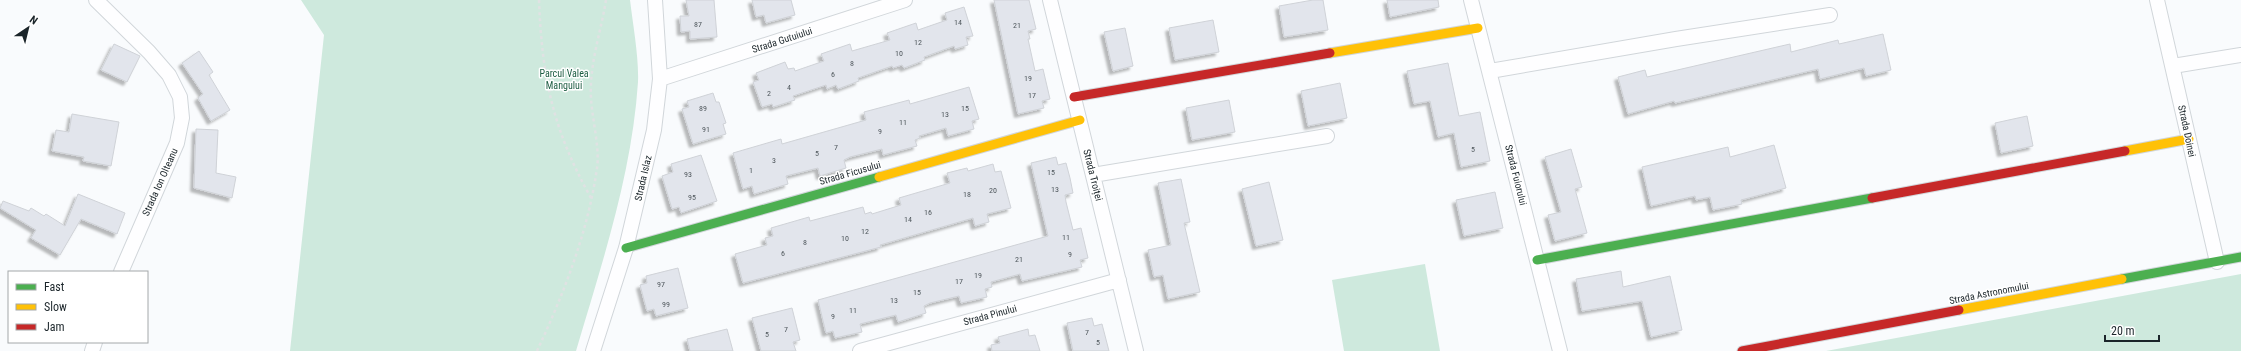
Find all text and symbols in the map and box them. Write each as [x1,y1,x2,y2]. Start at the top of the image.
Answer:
north arrow [8,8,48,48]
text: N [27,13,40,28]
house number: 14 [954,18,962,27]
house number: 87 [694,20,702,29]
house number: 21 [1013,21,1021,30]
street label: Strada Gutuiului [750,25,814,55]
house number: 12 [914,38,922,47]
house number: 10 [895,49,903,58]
house number: 8 [850,59,854,68]
park label: Parcul Valea Mangului [539,68,589,91]
house number: 6 [831,70,835,79]
house number: 19 [1024,74,1032,83]
house number: 4 [787,83,791,92]
house number: 2 [767,89,771,98]
house number: 17 [1028,91,1036,100]
house number: 89 [699,104,707,113]
house number: 15 [961,104,969,113]
street label: Strada Doinei [2176,104,2198,158]
house number: 13 [941,110,949,119]
house number: 11 [899,118,907,127]
house number: 91 [702,125,710,134]
house number: 9 [878,127,882,136]
house number: 7 [834,143,838,152]
street label: Strada Fuiorului [1503,144,1529,206]
house number: 5 [1471,145,1475,154]
street label: Strada Ion Olteanu [140,146,180,218]
street label: Strada Troiței [1080,148,1105,202]
house number: 5 [815,149,819,158]
street label: Strada Islaz [632,154,654,202]
house number: 3 [772,156,776,165]
street label: Strada Ficusului [818,159,882,187]
house number: 1 [749,166,753,175]
house number: 15 [1047,168,1055,177]
house number: 93 [684,170,692,179]
house number: 13 [1051,185,1059,194]
house number: 20 [989,186,997,195]
house number: 18 [963,190,971,199]
house number: 95 [688,193,696,202]
house number: 16 [924,208,932,217]
house number: 14 [904,215,912,224]
house number: 12 [861,227,869,236]
house number: 11 [1062,233,1070,242]
house number: 10 [841,234,849,243]
house number: 8 [803,238,807,247]
house number: 6 [781,249,785,258]
house number: 9 [1068,250,1072,259]
house number: 21 [1015,255,1023,264]
legend [8,271,148,343]
house number: 19 [974,271,982,280]
house number: 17 [955,277,963,286]
text: Fast [44,280,65,294]
house number: 97 [657,280,665,289]
street label: Strada Astronomului [1948,280,2030,306]
house number: 15 [913,288,921,297]
house number: 13 [890,296,898,305]
text: Slow [44,300,67,314]
house number: 99 [662,300,670,309]
street label: Strada Pinului [962,303,1018,327]
house number: 11 [849,306,857,315]
house number: 9 [831,312,835,321]
scale bar [2105,317,2159,343]
text: Jam [44,320,65,334]
text: 20 m [2111,324,2135,338]
house number: 7 [784,325,788,334]
house number: 7 [1085,328,1089,337]
house number: 5 [765,330,769,339]
house number: 5 [1096,338,1100,347]

